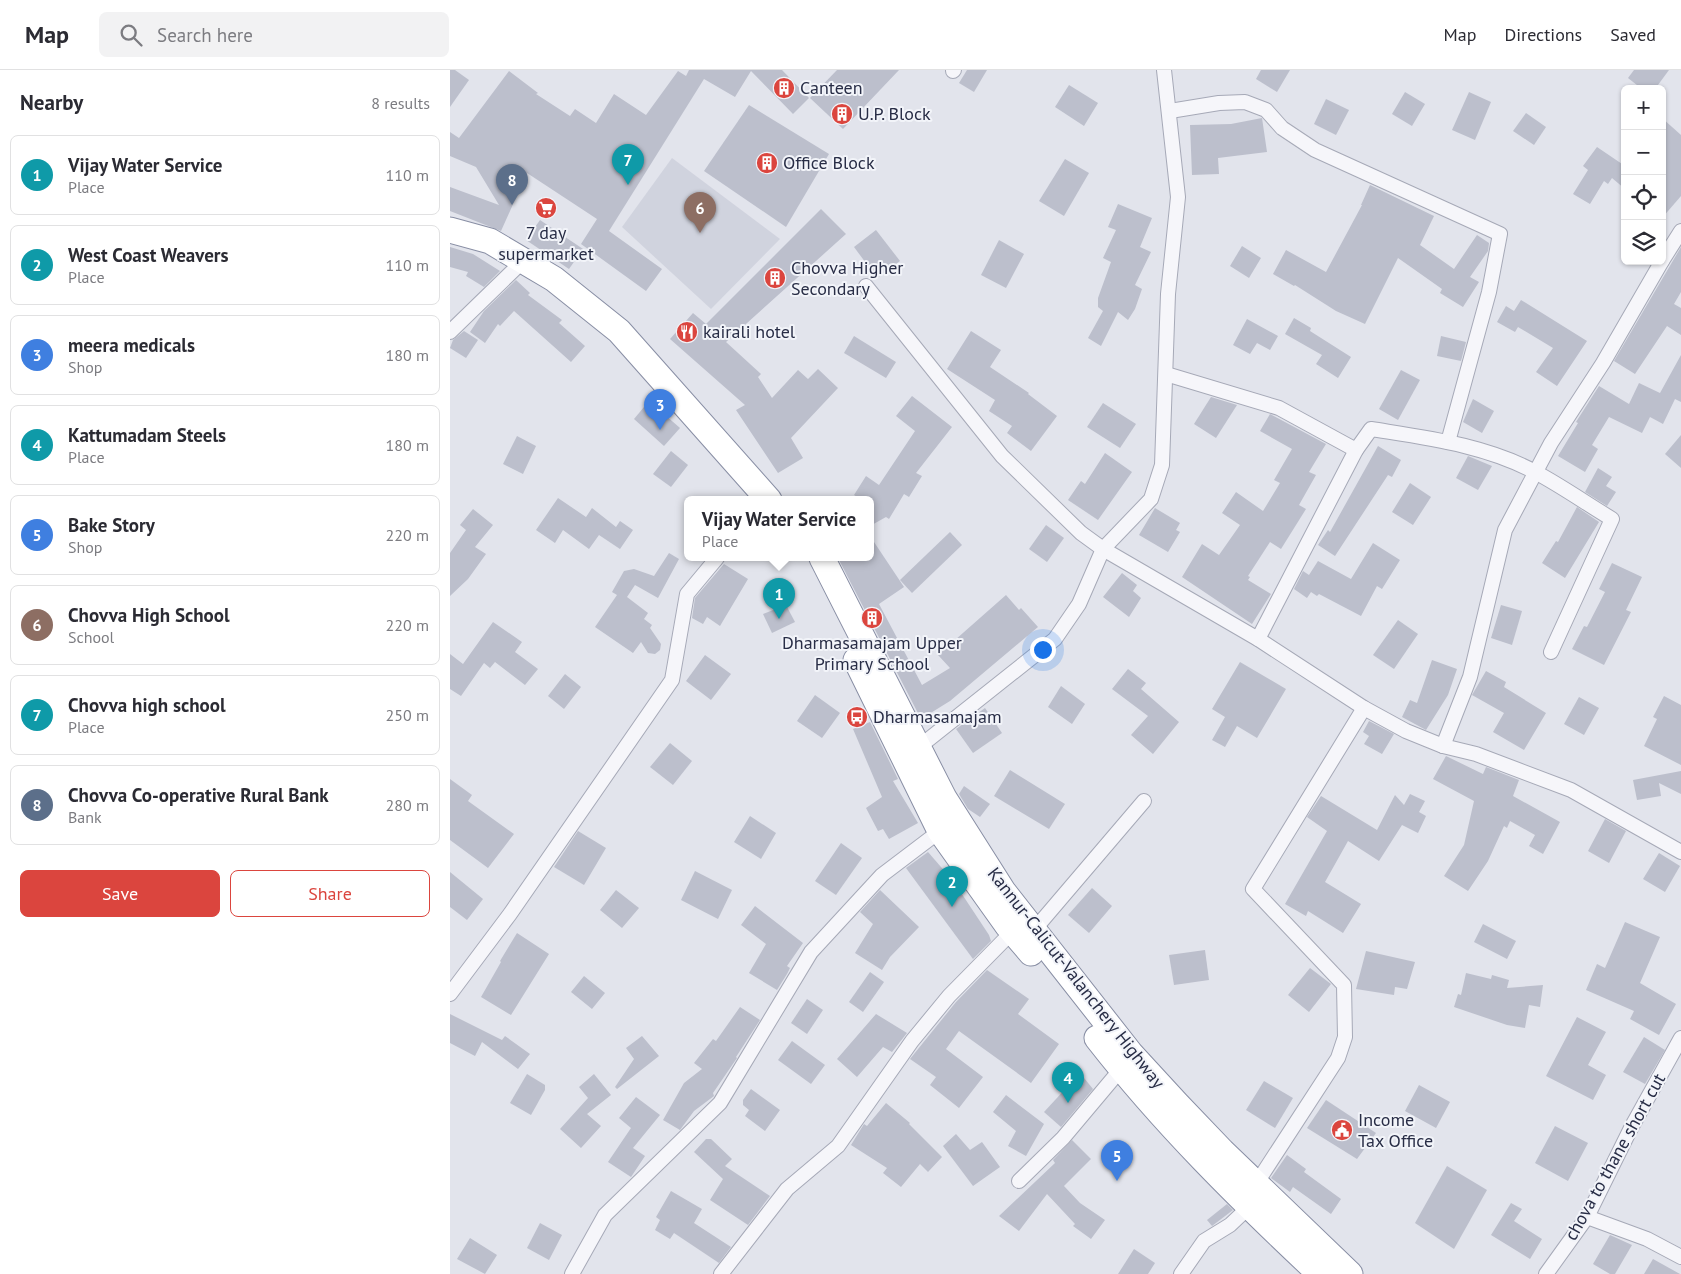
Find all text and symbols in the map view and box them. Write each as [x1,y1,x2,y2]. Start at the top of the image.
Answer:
search box [99,12,449,57]
text: Map [25,19,69,50]
icon: search [117,21,145,49]
text: Search here [157,23,253,47]
text: Map [1444,23,1476,46]
text: Directions [1504,23,1582,46]
text: Saved [1610,23,1656,46]
building icon: Canteen [772,76,796,100]
place label: Canteen [800,76,863,99]
map controls [1621,85,1666,265]
button: + [1621,85,1666,130]
text: Nearby [20,89,83,116]
text: 8 results [371,93,430,113]
building icon: U.P. Block [830,102,854,126]
place label: U.P. Block [858,102,931,125]
button: − [1621,130,1666,175]
pin: 7 [612,144,644,185]
building icon: Office Block [755,151,779,175]
place label: Office Block [783,151,875,174]
text: Vijay Water Service [68,153,222,177]
pin: 8 [496,164,528,205]
text: 1 [32,165,42,185]
text: 110 m [386,165,429,185]
button: locate [1621,175,1666,220]
text: Place [68,177,105,197]
pin: 6 [684,192,716,233]
supermarket icon: 7 day supermarket [534,196,558,220]
button: layers [1621,220,1666,265]
place label: 7 day supermarket [498,221,594,265]
text: West Coast Weavers [68,243,229,267]
text: 2 [32,255,42,275]
text: 110 m [386,255,429,275]
place label: Chovva Higher Secondary [791,256,903,300]
building icon: Chovva Higher Secondary [763,266,787,290]
text: Place [68,267,105,287]
restaurant icon: kairali hotel [675,320,699,344]
place label: kairali hotel [703,320,796,343]
text: meera medicals [68,333,195,357]
text: 3 [32,345,42,365]
text: 180 m [386,345,429,365]
text: Shop [68,357,102,377]
pin: 3 [644,389,676,430]
text: Kattumadam Steels [68,423,226,447]
text: 4 [32,435,42,455]
text: 180 m [386,435,429,455]
text: Place [68,447,105,467]
popup [684,496,874,561]
text: Vijay Water Service [702,507,856,531]
text: Bake Story [68,513,155,537]
text: 5 [32,525,42,545]
text: 220 m [386,525,429,545]
text: Place [702,531,738,551]
text: Shop [68,537,102,557]
pin: 1 [763,578,795,619]
text: Chovva High School [68,603,230,627]
building icon: Dharmasamajam Upper Primary School [860,606,884,630]
text: 6 [32,615,42,635]
text: 220 m [386,615,429,635]
text: School [68,627,114,647]
place label: Dharmasamajam Upper Primary School [782,631,962,675]
your location [1030,637,1056,663]
text: Chovva high school [68,693,226,717]
text: 7 [32,705,42,725]
text: 250 m [386,705,429,725]
bus stop icon: Dharmasamajam [845,705,869,729]
place label: Dharmasamajam [873,705,1002,728]
text: Place [68,717,105,737]
text: Chovva Co-operative Rural Bank [68,783,329,807]
text: 8 [32,795,42,815]
text: 280 m [386,795,429,815]
text: Bank [68,807,102,827]
street label: Kannur-Calicut-Valanchery Highway [983,862,1170,1093]
pin: 2 [936,866,968,907]
button: Save [20,870,220,917]
button: Share [230,870,430,917]
pin: 4 [1052,1062,1084,1103]
street label: chova to thane short cut [1559,1069,1670,1244]
place label: Income Tax Office [1358,1108,1433,1152]
public building icon: Income Tax Office [1330,1118,1354,1142]
pin: 5 [1101,1140,1133,1181]

